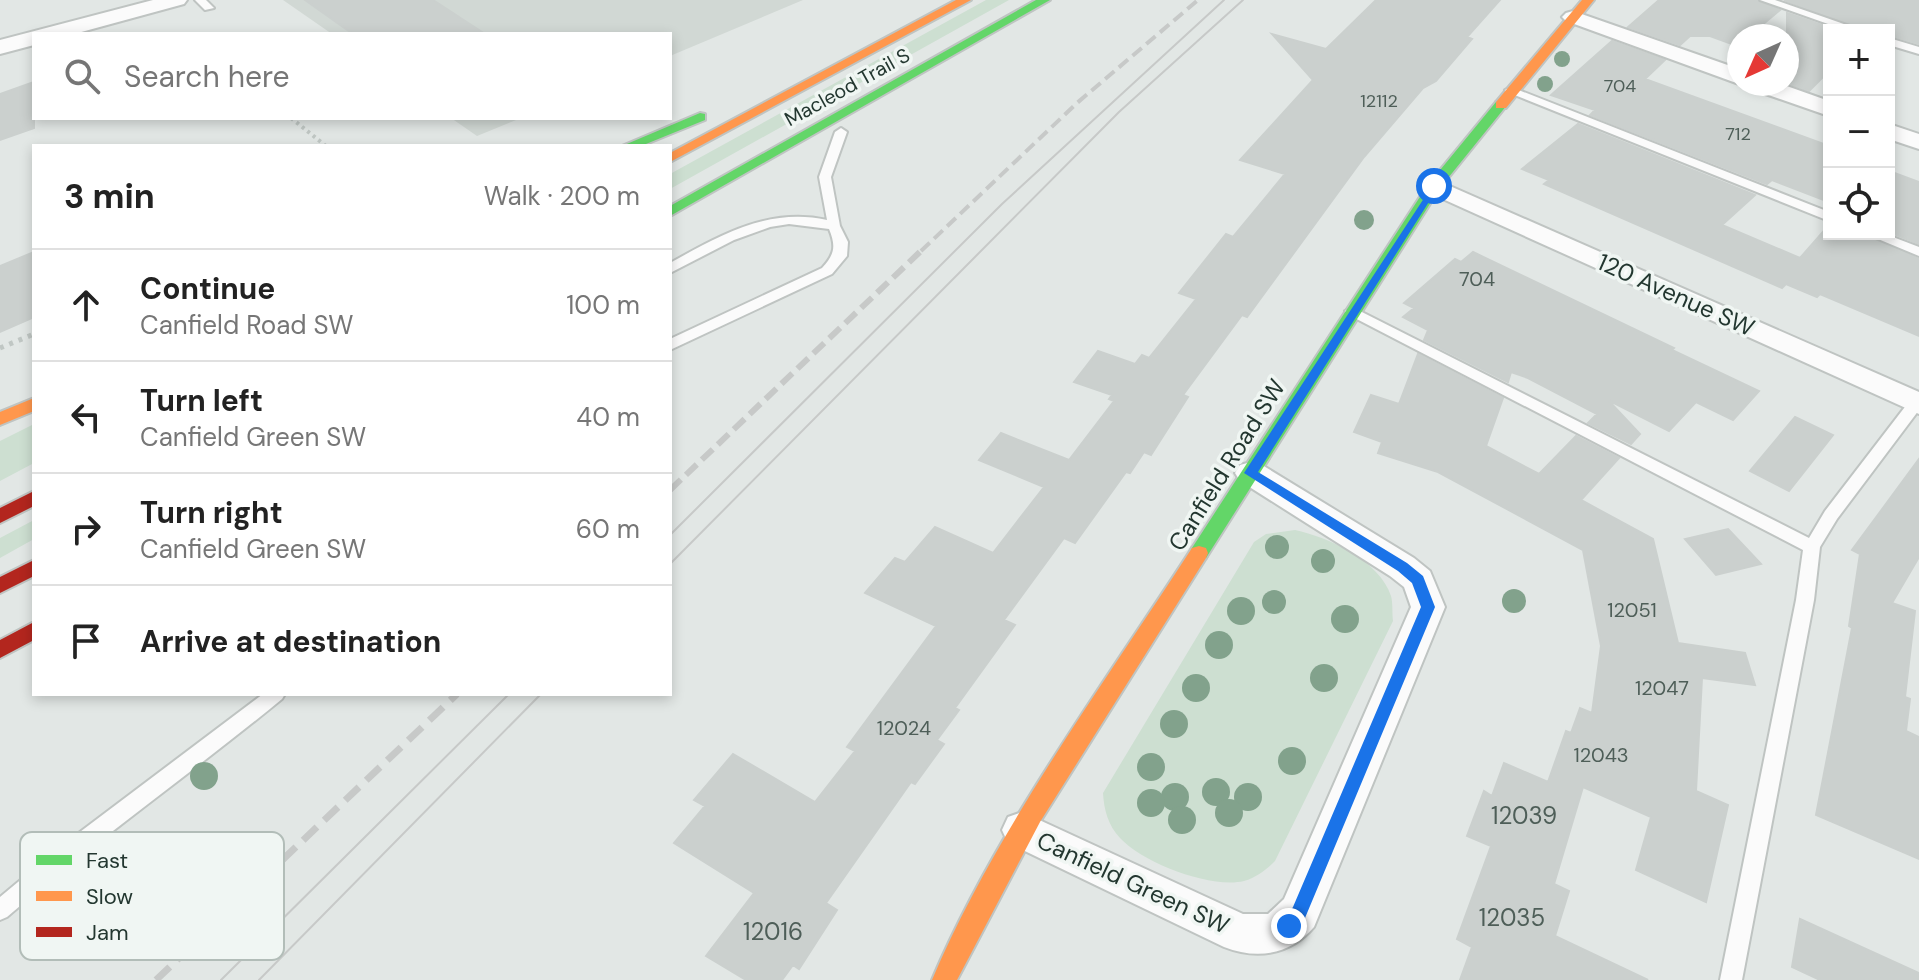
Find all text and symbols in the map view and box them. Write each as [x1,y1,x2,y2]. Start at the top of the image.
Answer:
north arrow [1727,24,1799,96]
map controls [1823,24,1895,240]
button: + [1823,24,1895,96]
search box [32,32,672,120]
street label: Macleod Trail S [780,42,914,132]
icon: search [60,54,104,98]
text: Search here [124,57,290,96]
house number: 704 [1604,74,1636,98]
house number: 12112 [1360,89,1398,113]
button: − [1823,96,1895,168]
house number: 712 [1725,122,1751,146]
route start [1416,168,1452,204]
button: locate [1823,168,1895,240]
text: 3 min [64,174,155,219]
text: Walk · 200 m [484,179,640,213]
street label: 120 Avenue SW [1593,246,1760,343]
house number: 704 [1459,266,1495,292]
text: Continue [140,269,275,308]
icon: ahead [64,283,108,327]
text: 100 m [566,288,640,322]
text: Canfield Road SW [140,308,353,342]
street label: Canfield Road SW [1161,373,1292,556]
text: Turn left [140,381,263,420]
icon: left [64,395,108,439]
text: 40 m [576,400,640,434]
text: Canfield Green SW [140,420,366,454]
text: Turn right [140,493,283,532]
icon: right [64,507,108,551]
text: 60 m [576,512,640,546]
text: Canfield Green SW [140,532,366,566]
house number: 12051 [1607,597,1657,623]
icon: arrive [64,619,108,663]
text: Arrive at destination [140,622,441,661]
house number: 12047 [1635,675,1689,701]
house number: 12024 [877,715,931,741]
house number: 12043 [1573,742,1629,768]
house number: 12039 [1491,800,1557,831]
street label: Canfield Green SW [1032,824,1234,941]
legend [20,832,284,960]
text: Fast [86,846,128,875]
text: Slow [86,882,133,911]
house number: 12035 [1479,902,1545,933]
route end [1271,908,1307,944]
house number: 12016 [743,916,803,947]
text: Jam [86,918,129,947]

